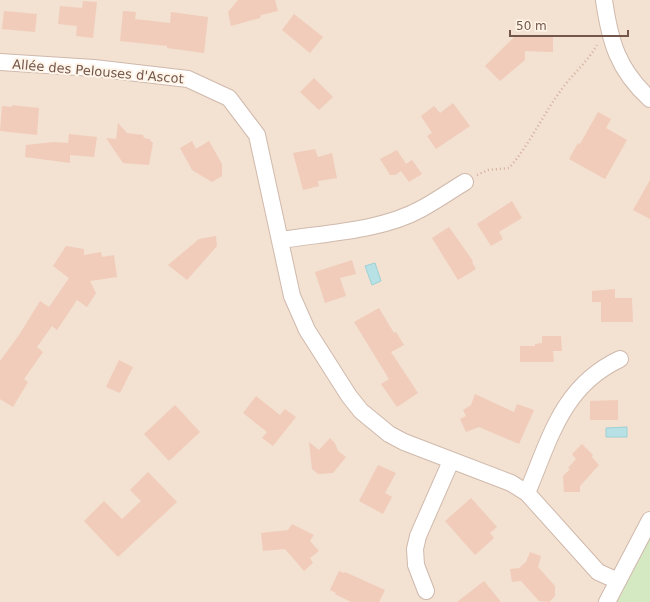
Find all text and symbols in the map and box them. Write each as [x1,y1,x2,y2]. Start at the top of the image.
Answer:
scale bar [510,12,628,38]
text: 50 m [516,19,547,33]
street label: Allée des Pelouses d'Ascot [12,57,184,86]

